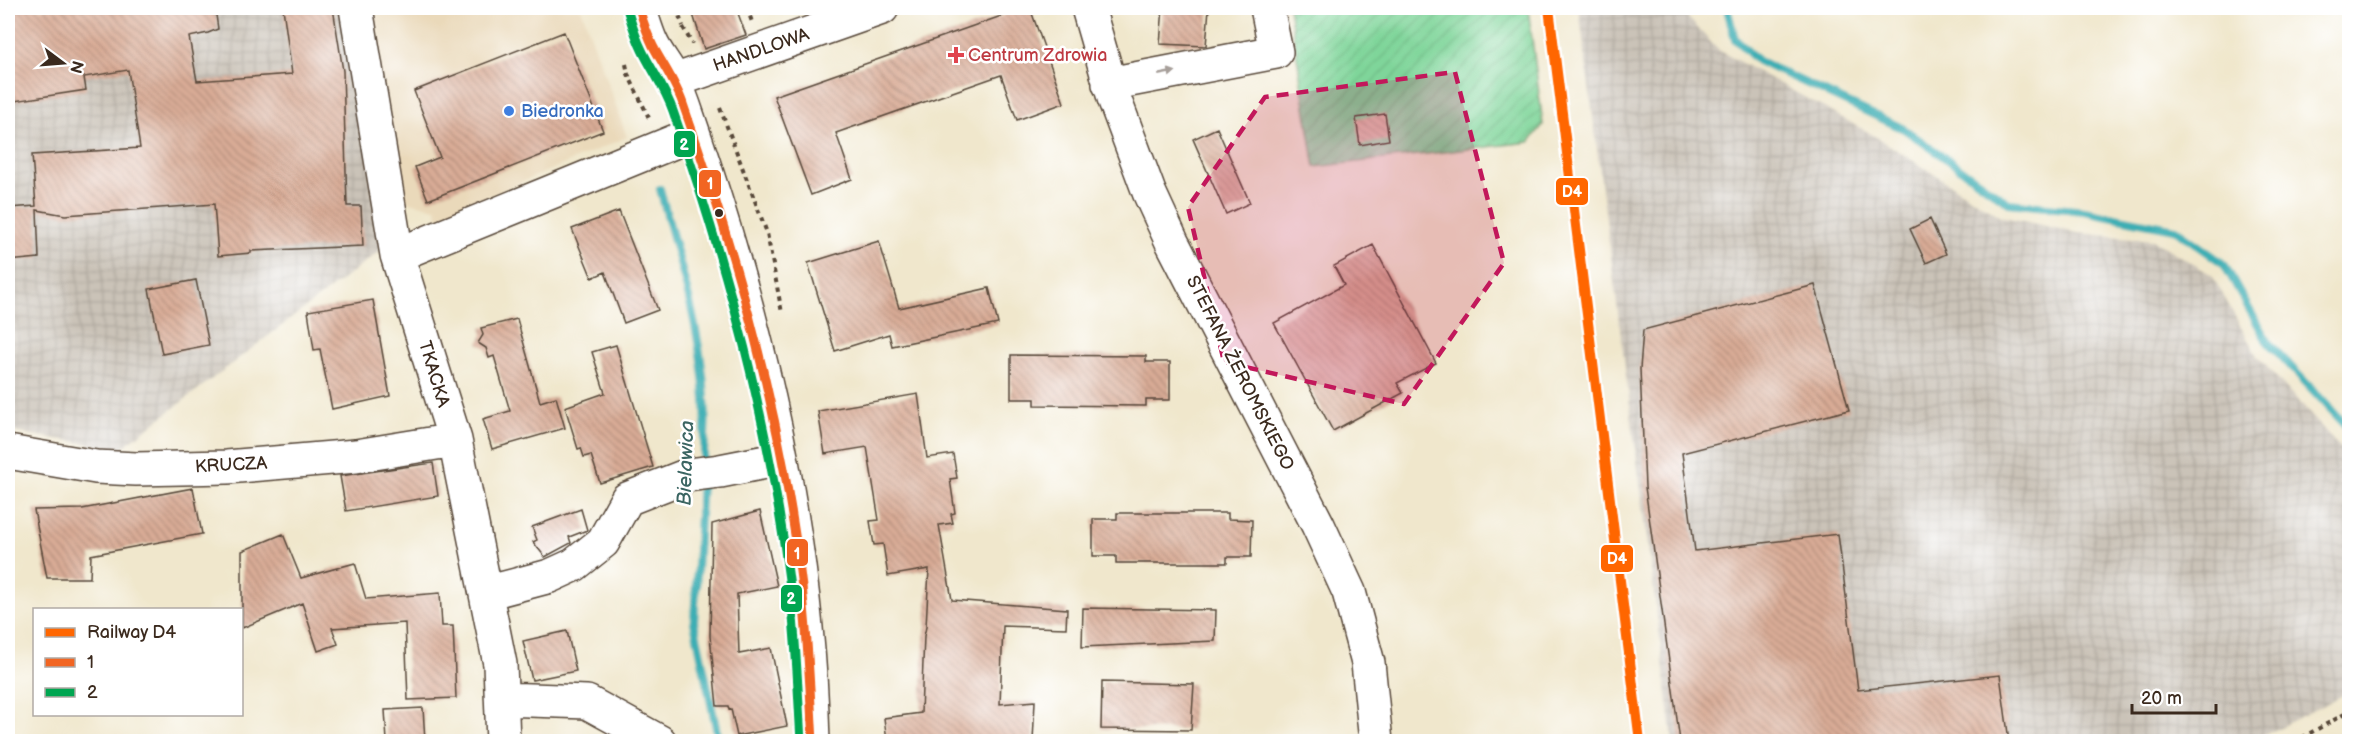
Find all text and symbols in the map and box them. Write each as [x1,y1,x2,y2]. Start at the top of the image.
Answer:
street label: HANDLOWA [710,24,812,76]
north arrow [33,33,93,93]
place label: Centrum Zdrowia [968,45,1108,66]
marker: Centrum Zdrowia [949,48,963,62]
text: N [65,58,87,75]
one-way arrow [1158,68,1177,77]
place label: Biedronka [521,101,604,122]
marker: Biedronka [502,104,516,118]
line badge: 2 [673,130,696,158]
text: 2 [679,136,689,155]
line badge: 1 [698,169,722,198]
text: 1 [707,175,713,194]
line badge: D4 [1555,177,1589,206]
text: D4 [1562,183,1583,202]
unlabelled marker [713,207,725,219]
street label: STEFANA ŻEROMSKIEGO [1182,272,1299,474]
street label: TKACKA [414,338,454,410]
water label: Bielawica [673,420,699,506]
street label: KRUCZA [194,453,268,477]
line badge: 1 [786,538,809,567]
line badge: D4 [1600,544,1634,573]
text: 1 [794,545,800,564]
text: D4 [1607,550,1628,569]
line badge: 2 [780,584,803,613]
text: 2 [786,590,796,609]
legend [33,608,243,716]
text: Railway D4 [87,622,176,643]
text: 1 [87,652,94,673]
scale bar [2132,677,2216,715]
text: 2 [87,682,98,703]
text: 20 m [2141,688,2182,709]

